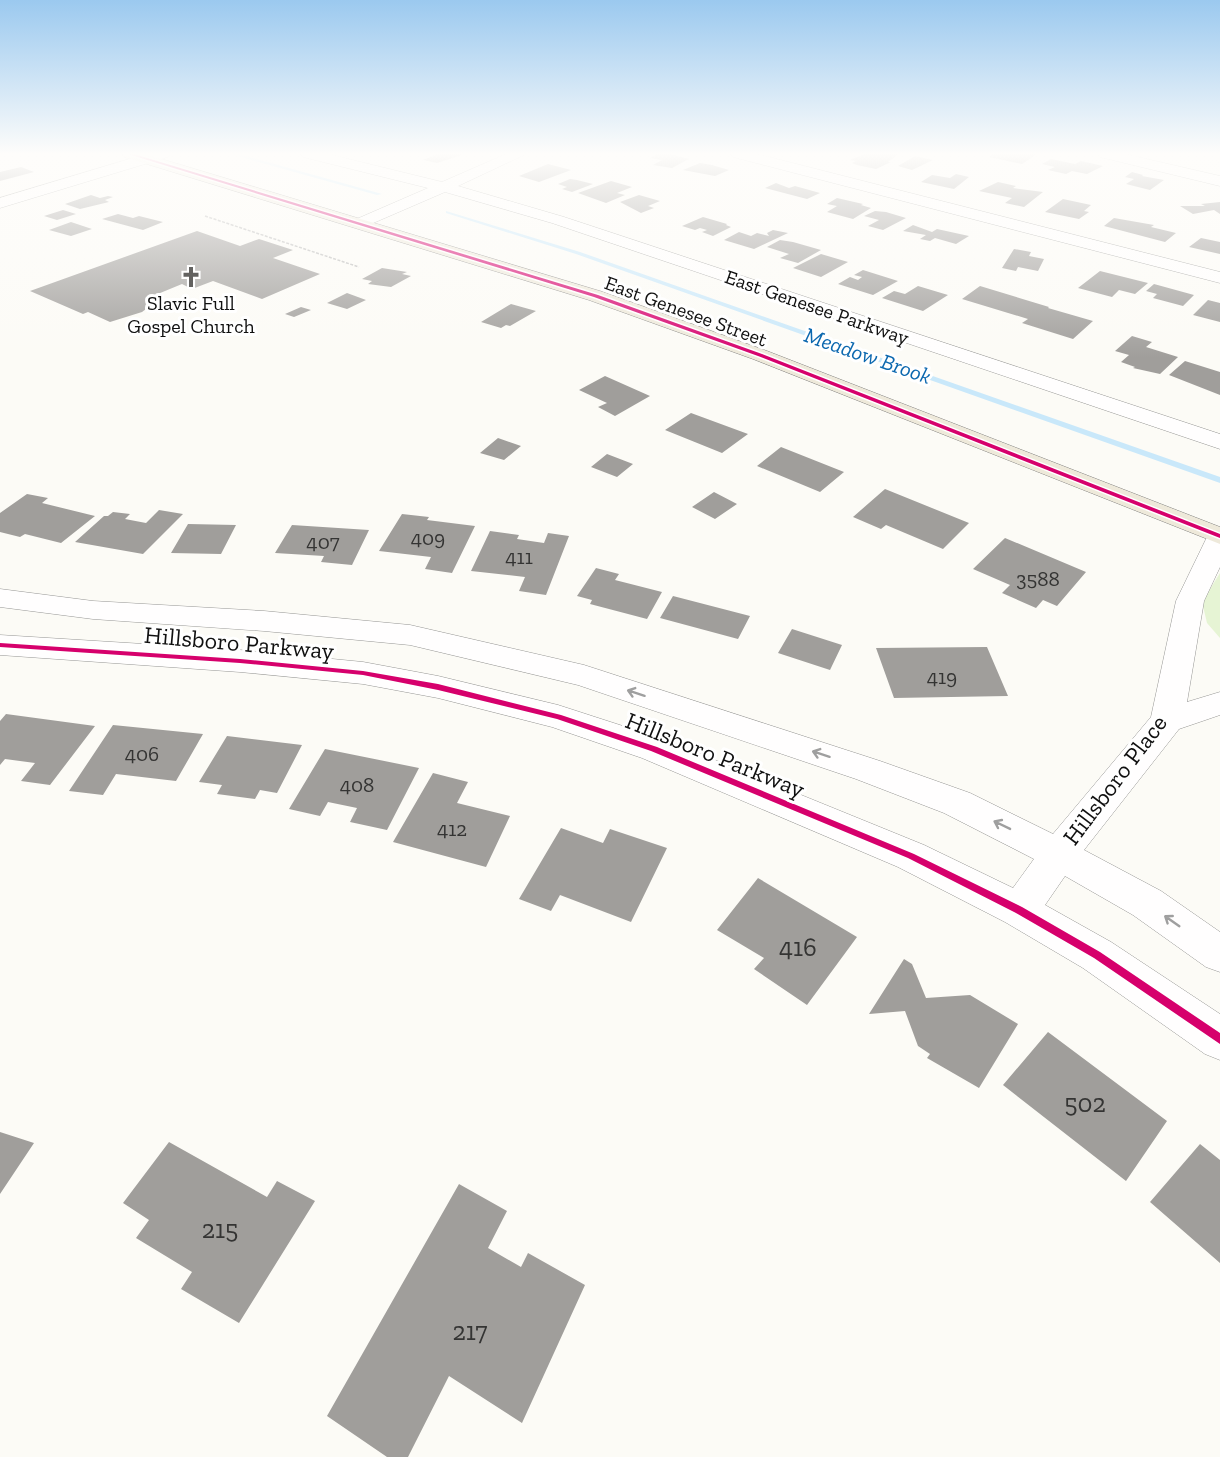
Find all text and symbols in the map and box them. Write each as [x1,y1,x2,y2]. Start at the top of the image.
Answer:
street label: East Genesee Parkway [722,264,913,350]
church icon: Slavic Full Gospel Church [179,265,203,289]
street label: East Genesee Street [602,270,771,352]
place label: Slavic Full Gospel Church [127,291,255,338]
water label: Meadow Brook [801,321,935,390]
house number: 409 [411,525,445,550]
house number: 407 [306,529,340,554]
house number: 411 [505,544,533,569]
house number: 3588 [1016,566,1060,591]
street label: Hillsboro Parkway [143,620,336,665]
house number: 419 [927,664,957,689]
one-way arrow [627,686,646,697]
street label: Hillsboro Parkway [621,705,810,804]
street label: Hillsboro Place [1056,709,1173,850]
house number: 406 [125,741,159,766]
one-way arrow [812,748,831,759]
house number: 408 [340,772,374,797]
house number: 412 [437,816,467,841]
one-way arrow [993,819,1011,831]
one-way arrow [1164,915,1180,927]
house number: 416 [779,931,817,963]
house number: 502 [1064,1087,1106,1119]
house number: 215 [202,1213,238,1245]
house number: 217 [452,1315,488,1347]

